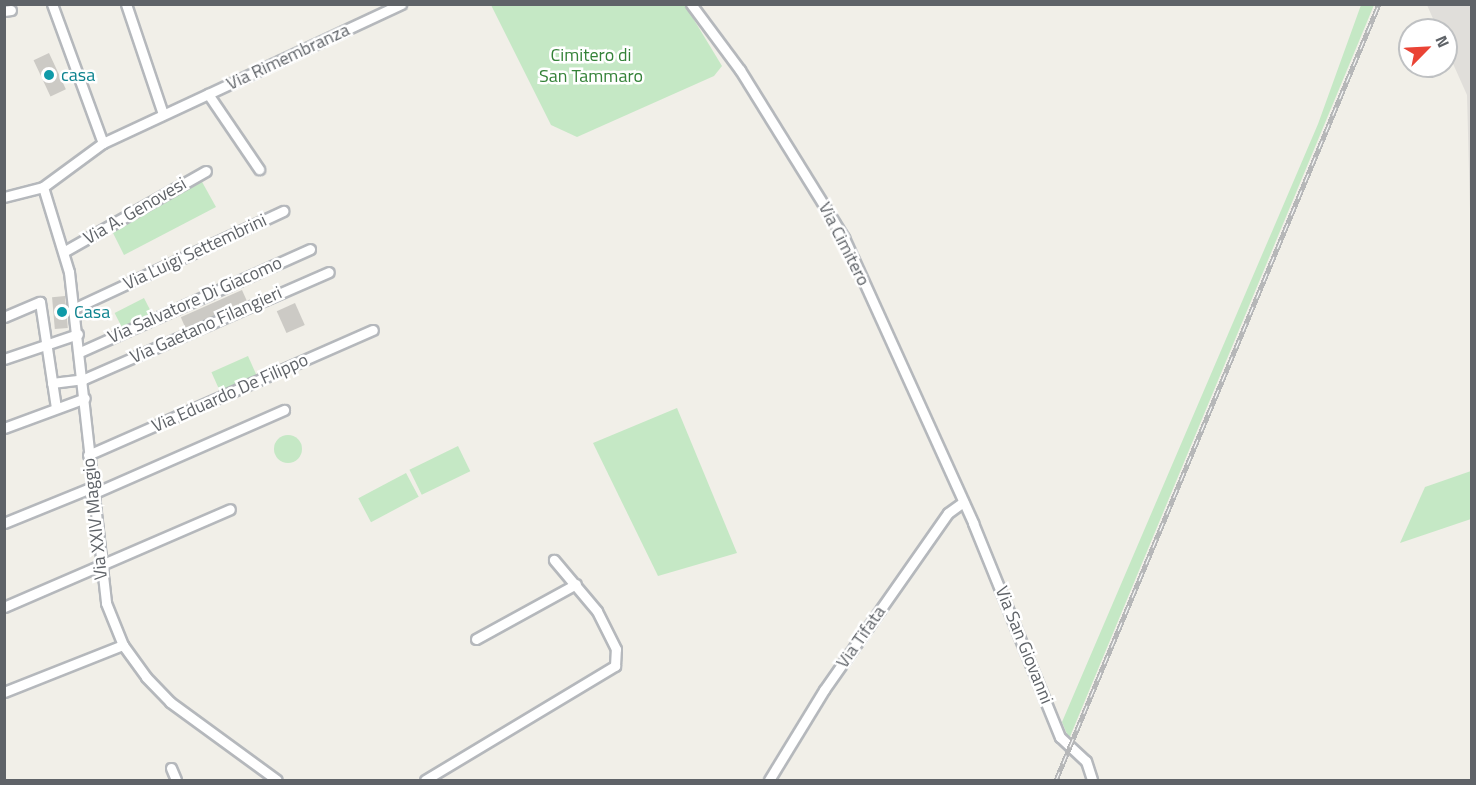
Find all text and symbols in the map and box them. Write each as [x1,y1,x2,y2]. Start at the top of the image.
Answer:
north arrow [1398,18,1458,78]
street label: Via Rimembranza [223,19,353,95]
text: N [1429,32,1456,51]
park label: Cimitero di San Tammaro [539,45,643,88]
place label: casa [61,64,95,86]
marker: casa [42,68,56,82]
street label: Via A. Genovesi [80,173,190,249]
street label: Via Cimitero [814,199,874,289]
street label: Via Luigi Settembrini [120,209,270,295]
street label: Via Salvatore Di Giacomo [105,252,285,348]
street label: Via Gaetano Filangieri [127,282,285,368]
place label: Casa [74,301,110,323]
marker: Casa [55,305,69,319]
street label: Via Eduardo De Filippo [148,349,312,437]
street label: Via XXIV Maggio [78,457,112,581]
street label: Via San Giovanni [991,583,1057,707]
street label: Via Tifata [832,602,890,672]

